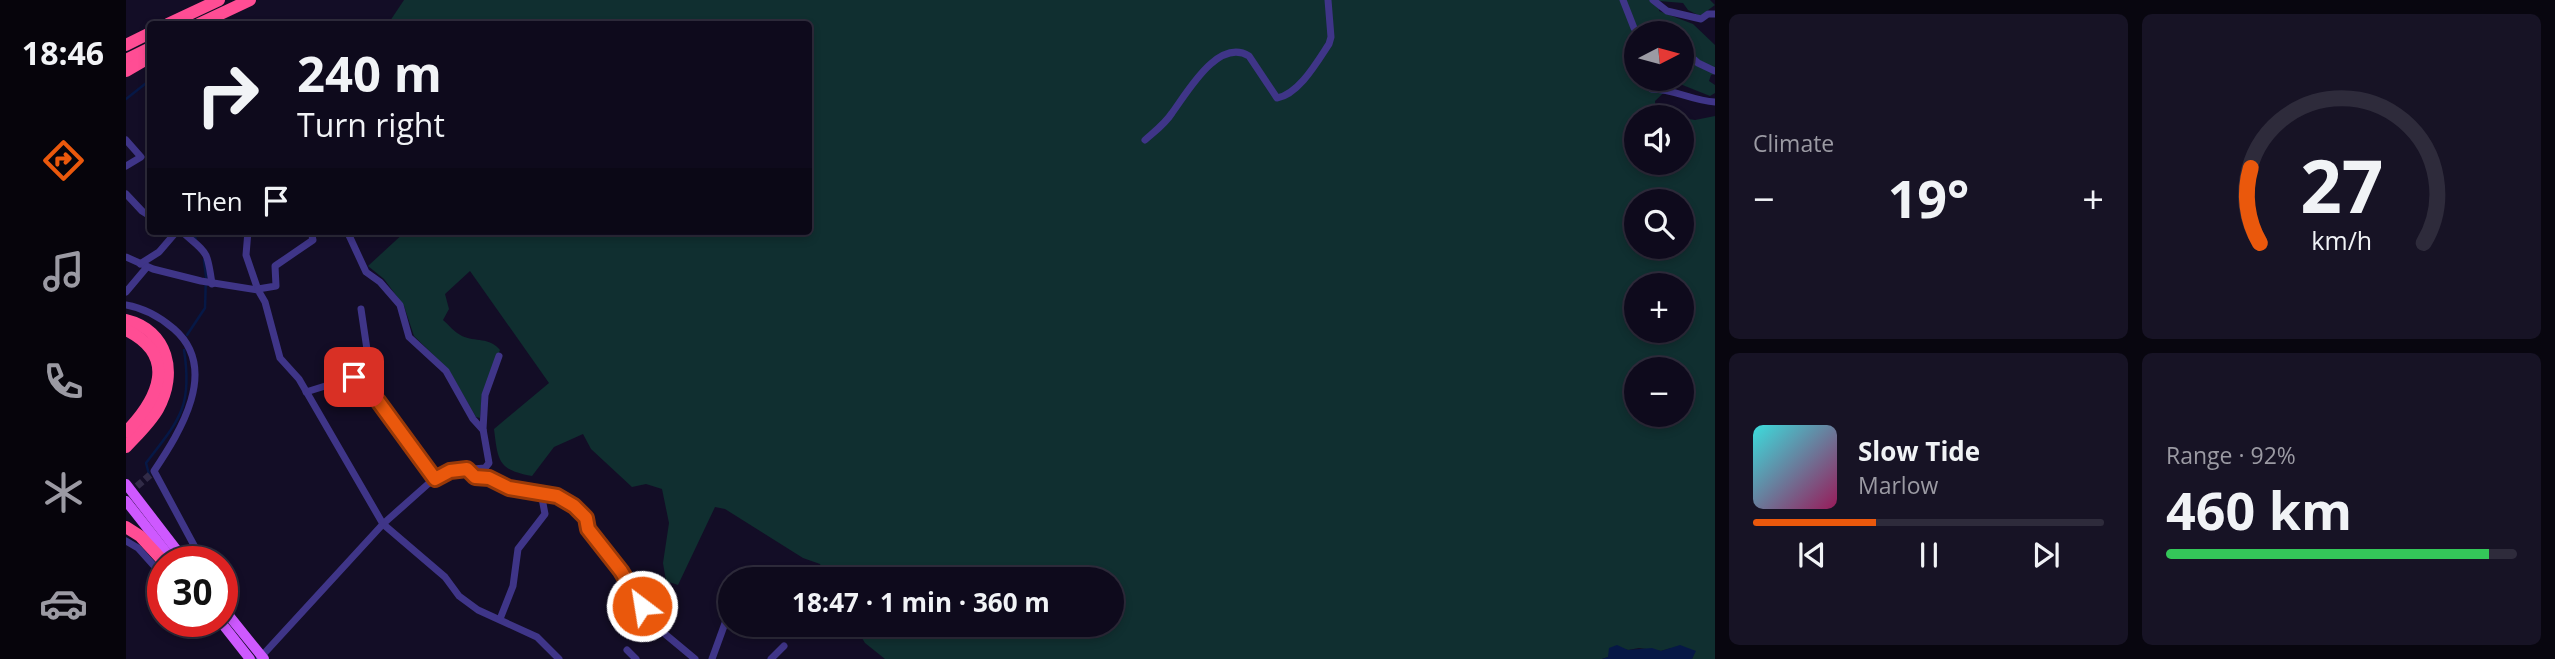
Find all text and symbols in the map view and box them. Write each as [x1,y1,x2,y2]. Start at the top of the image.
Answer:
north arrow [1624,21,1694,91]
map controls [1624,21,1694,427]
text: 18:46 [22,31,104,74]
text: 240 m [297,40,442,106]
icon: right [182,49,273,140]
text: Turn right [297,103,445,146]
button: sound [1624,105,1694,175]
text: Climate [1753,127,1834,159]
text: 27 [2300,135,2383,234]
icon: directions [39,136,88,185]
text: 19° [1888,162,1969,233]
text: − [1753,172,1775,224]
text: + [2082,172,2104,224]
icon: arrive [257,182,295,220]
text: Then [182,183,243,219]
button: search [1624,189,1694,259]
text: km/h [2311,222,2372,256]
icon: music [39,247,88,296]
button: + [1624,273,1694,343]
pin [324,347,384,407]
icon: phone [39,357,88,406]
button: − [1624,357,1694,427]
icon: arrive [335,358,373,396]
text: Slow Tide [1858,433,1980,469]
text: Range · 92% [2166,439,2296,471]
icon: climate [39,468,88,517]
text: Marlow [1858,469,1938,501]
text: 460 km [2166,474,2352,545]
icon: previous [1793,536,1831,574]
icon: pause [1910,536,1948,574]
icon: next [2027,536,2065,574]
speed limit sign: 30 [147,546,238,637]
position arrow [605,569,679,643]
icon: car [39,579,88,628]
text: 18:47 · 1 min · 360 m [792,584,1050,620]

